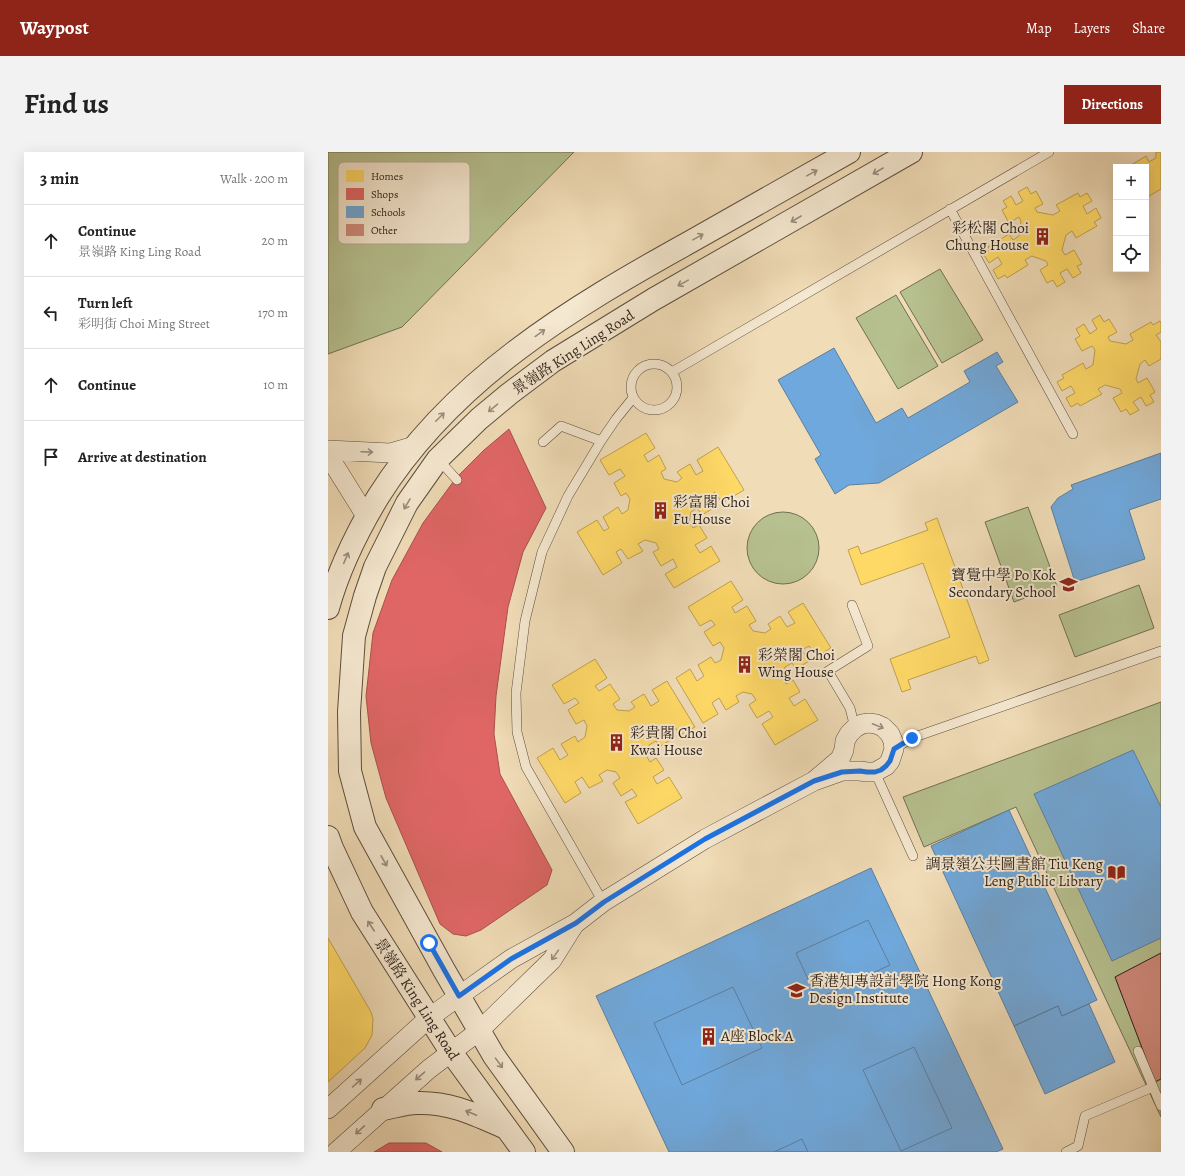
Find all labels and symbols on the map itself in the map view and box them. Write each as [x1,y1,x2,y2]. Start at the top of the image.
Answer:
legend [338,162,470,244]
one-way arrow [805,168,817,176]
one-way arrow [872,168,884,176]
text: Homes [371,169,403,184]
text: Shops [371,187,398,202]
text: Schools [371,205,405,220]
one-way arrow [790,215,802,223]
place label: 彩松閣 Choi Chung House [945,218,1029,255]
text: Other [371,223,397,238]
building icon: 彩松閣 Choi Chung House [1032,227,1052,247]
one-way arrow [692,232,704,240]
one-way arrow [677,279,689,287]
street label: 景嶺路 King Ling Road [508,304,639,399]
one-way arrow [534,329,545,337]
one-way arrow [487,403,498,412]
one-way arrow [435,412,445,422]
one-way arrow [360,448,373,456]
place label: 彩富閣 Choi Fu House [673,492,750,529]
one-way arrow [402,498,410,510]
building icon: 彩富閣 Choi Fu House [650,501,670,521]
one-way arrow [343,552,350,564]
place label: 寶覺中學 Po Kok Secondary School [949,565,1057,602]
school or university icon: 寶覺中學 Po Kok Secondary School [1059,574,1079,594]
place label: 彩榮閣 Choi Wing House [757,645,835,682]
building icon: 彩榮閣 Choi Wing House [735,654,755,674]
place label: 彩貴閣 Choi Kwai House [630,723,707,760]
one-way arrow [872,723,884,731]
route end [903,729,921,747]
building icon: 彩貴閣 Choi Kwai House [607,732,627,752]
place label: 調景嶺公共圖書館 Tiu Keng Leng Public Library [926,854,1103,891]
one-way arrow [380,855,388,867]
library icon: 調景嶺公共圖書館 Tiu Keng Leng Public Library [1106,863,1126,883]
one-way arrow [366,920,374,932]
street label: 景嶺路 King Ling Road [370,934,465,1065]
route start [420,934,438,952]
one-way arrow [551,950,559,961]
place label: 香港知專設計學院 Hong Kong Design Institute [809,971,1002,1008]
school or university icon: 香港知專設計學院 Hong Kong Design Institute [786,980,806,1000]
building icon: A座 Block A [698,1026,718,1046]
place label: A座 Block A [720,1026,794,1046]
one-way arrow [495,1058,504,1069]
one-way arrow [415,1072,425,1081]
one-way arrow [352,1079,362,1088]
one-way arrow [466,1109,478,1116]
one-way arrow [355,1126,365,1135]

